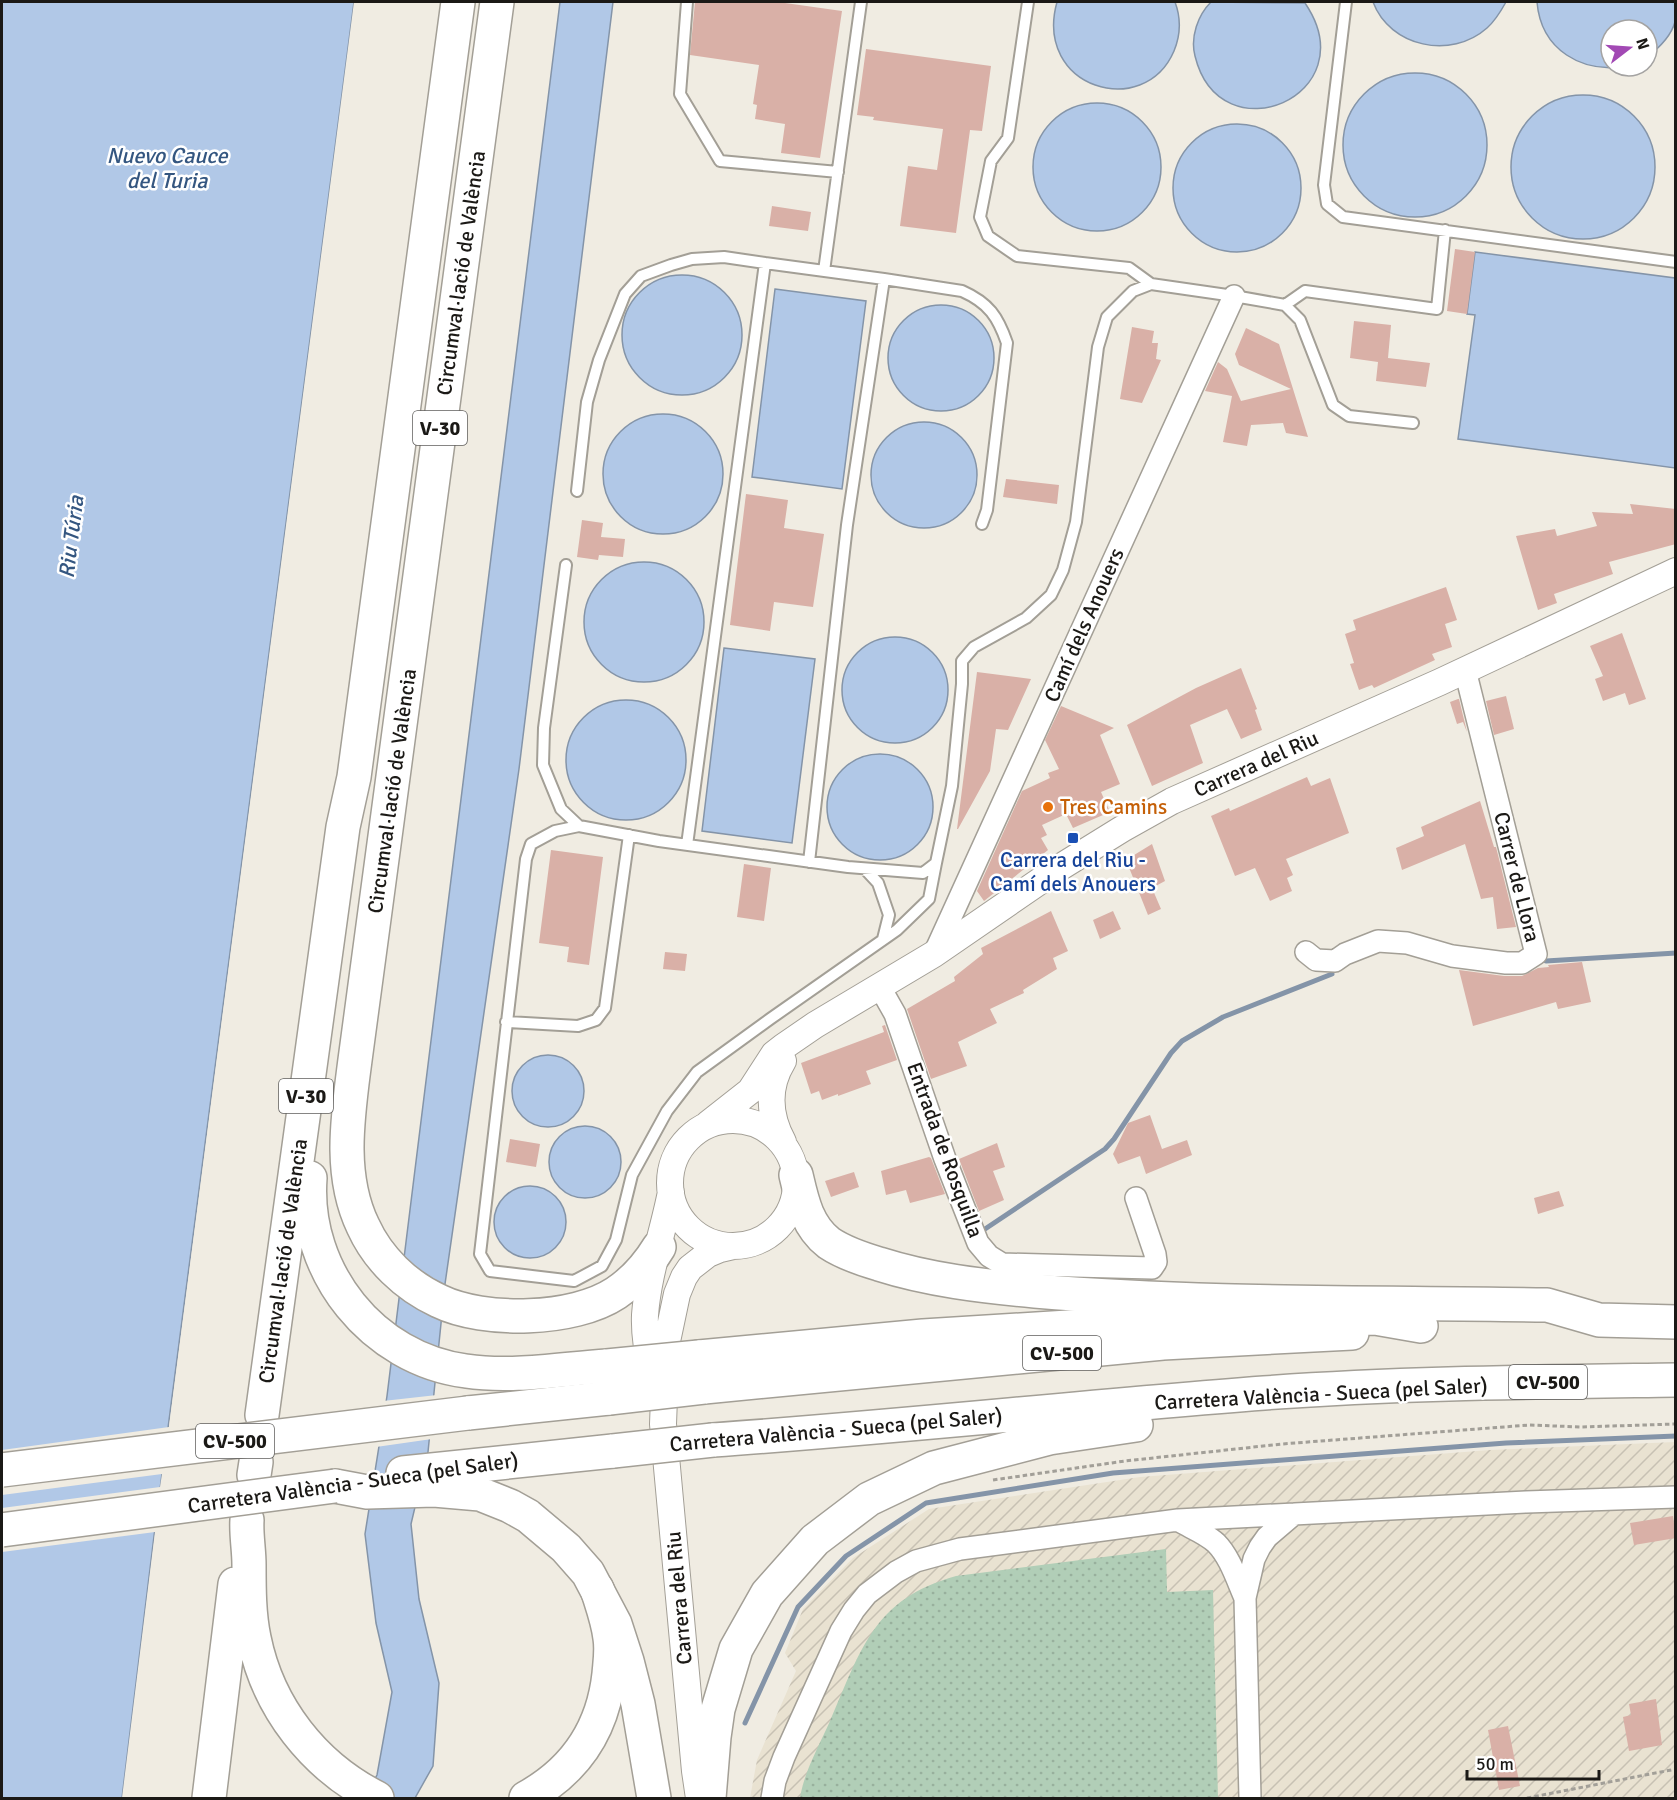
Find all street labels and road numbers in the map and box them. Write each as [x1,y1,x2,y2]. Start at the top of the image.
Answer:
street label: Circumval·lació de València [431,149,491,397]
road number: V-30 [413,411,467,445]
street label: Camí dels Anouers [1038,544,1130,706]
street label: Circumval·lació de València [362,667,422,915]
street label: Carrera del Riu [1190,725,1322,803]
street label: Carrer de Llora [1488,809,1546,945]
street label: Entrada de Rosquilla [901,1059,989,1241]
road number: V-30 [279,1079,333,1113]
street label: Circumval·lació de València [253,1137,313,1385]
road number: CV-500 [1023,1336,1101,1370]
road number: CV-500 [1509,1365,1587,1399]
street label: Carretera València - Sueca (pel Saler) [1154,1372,1488,1416]
street label: Carretera València - Sueca (pel Saler) [669,1403,1003,1457]
road number: CV-500 [196,1424,274,1458]
street label: Carretera València - Sueca (pel Saler) [186,1447,520,1519]
street label: Carrera del Riu [660,1530,698,1666]

